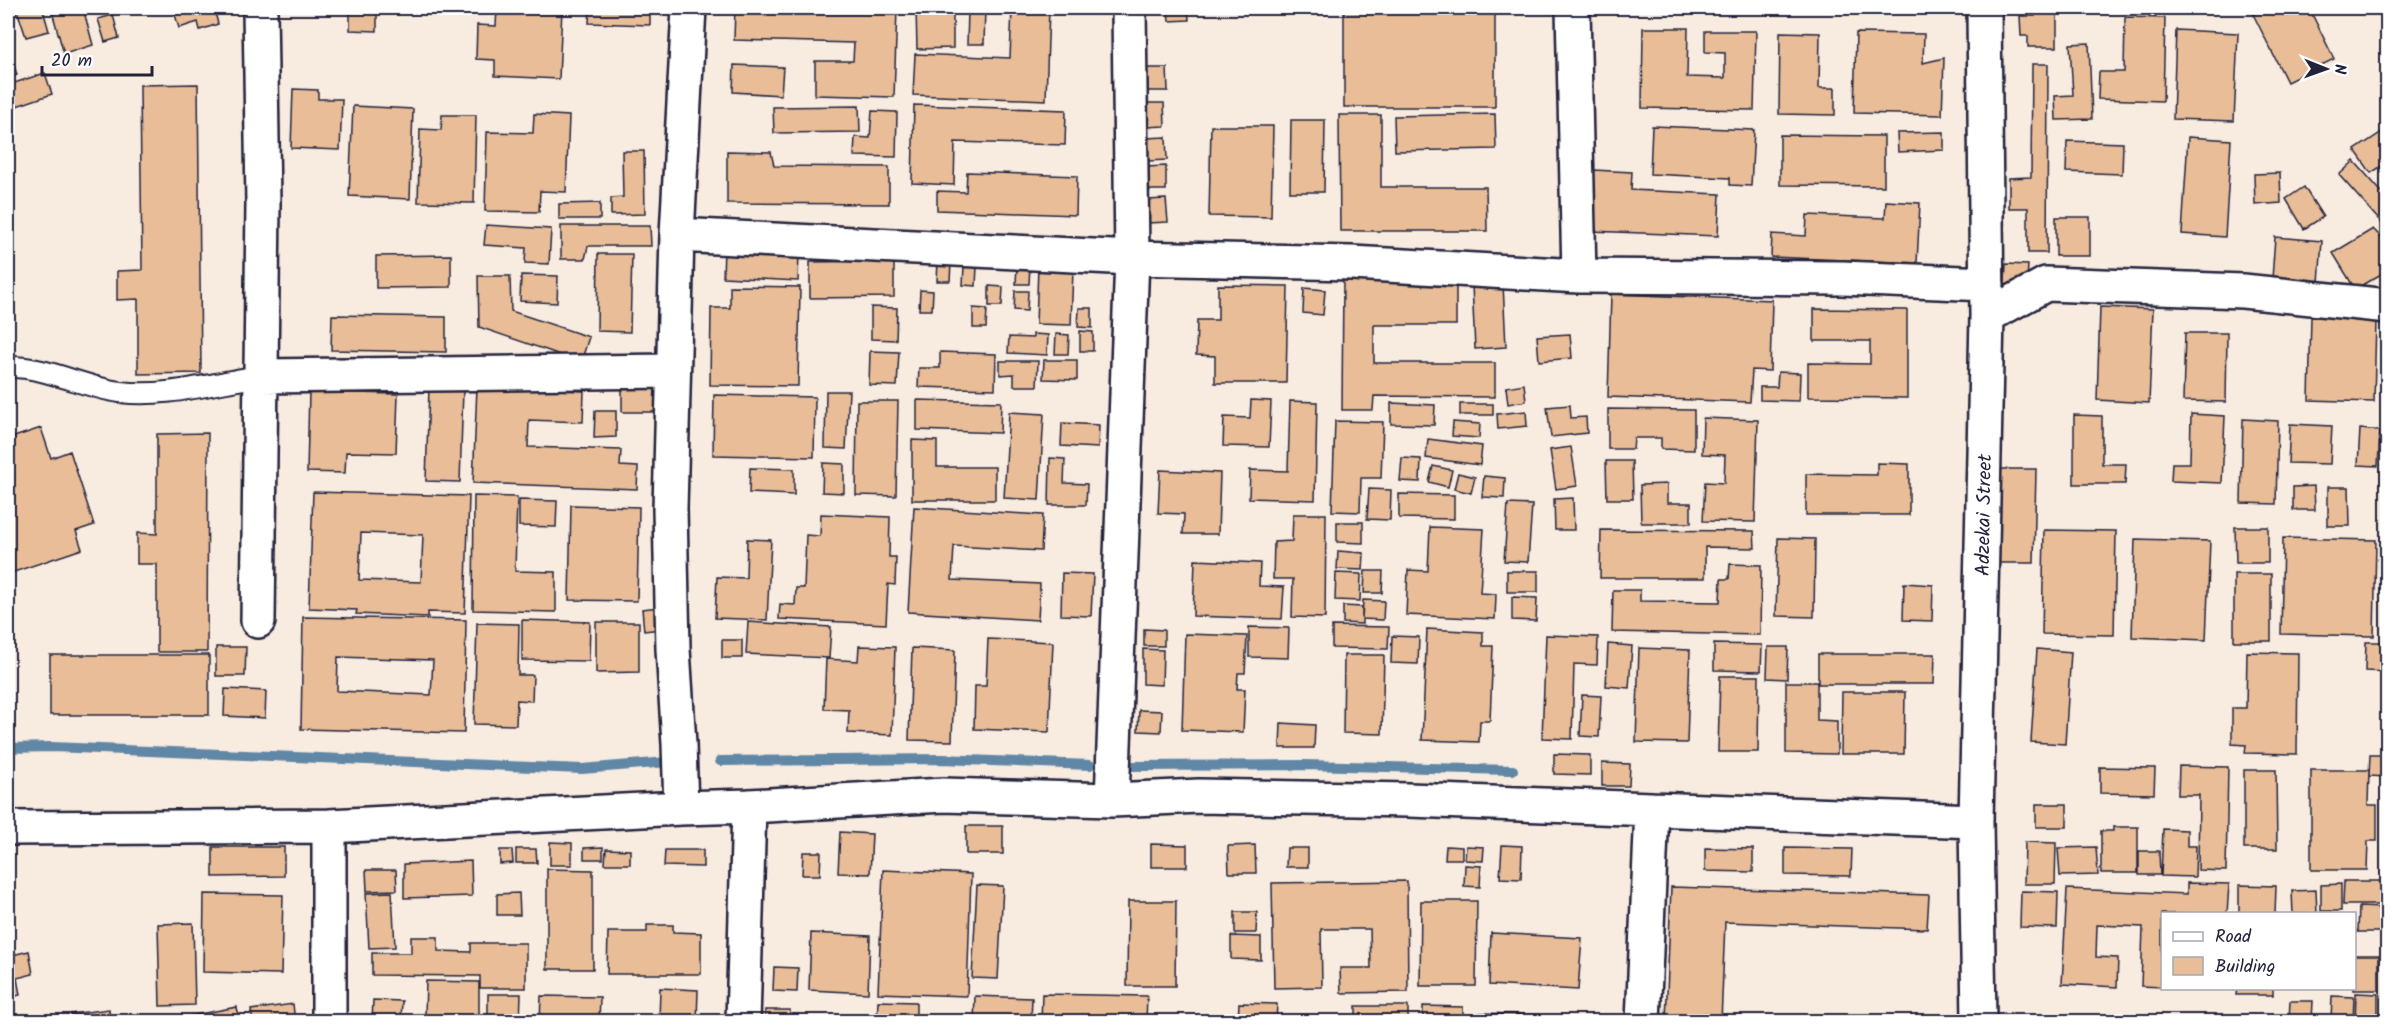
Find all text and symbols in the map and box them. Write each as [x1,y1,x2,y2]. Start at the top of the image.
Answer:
scale bar [42,39,152,77]
north arrow [2296,39,2356,99]
text: 20 m [51,47,92,76]
text: N [2327,64,2352,75]
street label: Adzekai Street [1968,453,2002,576]
legend [2161,912,2356,990]
text: Road [2215,923,2252,952]
text: Building [2215,953,2275,982]

